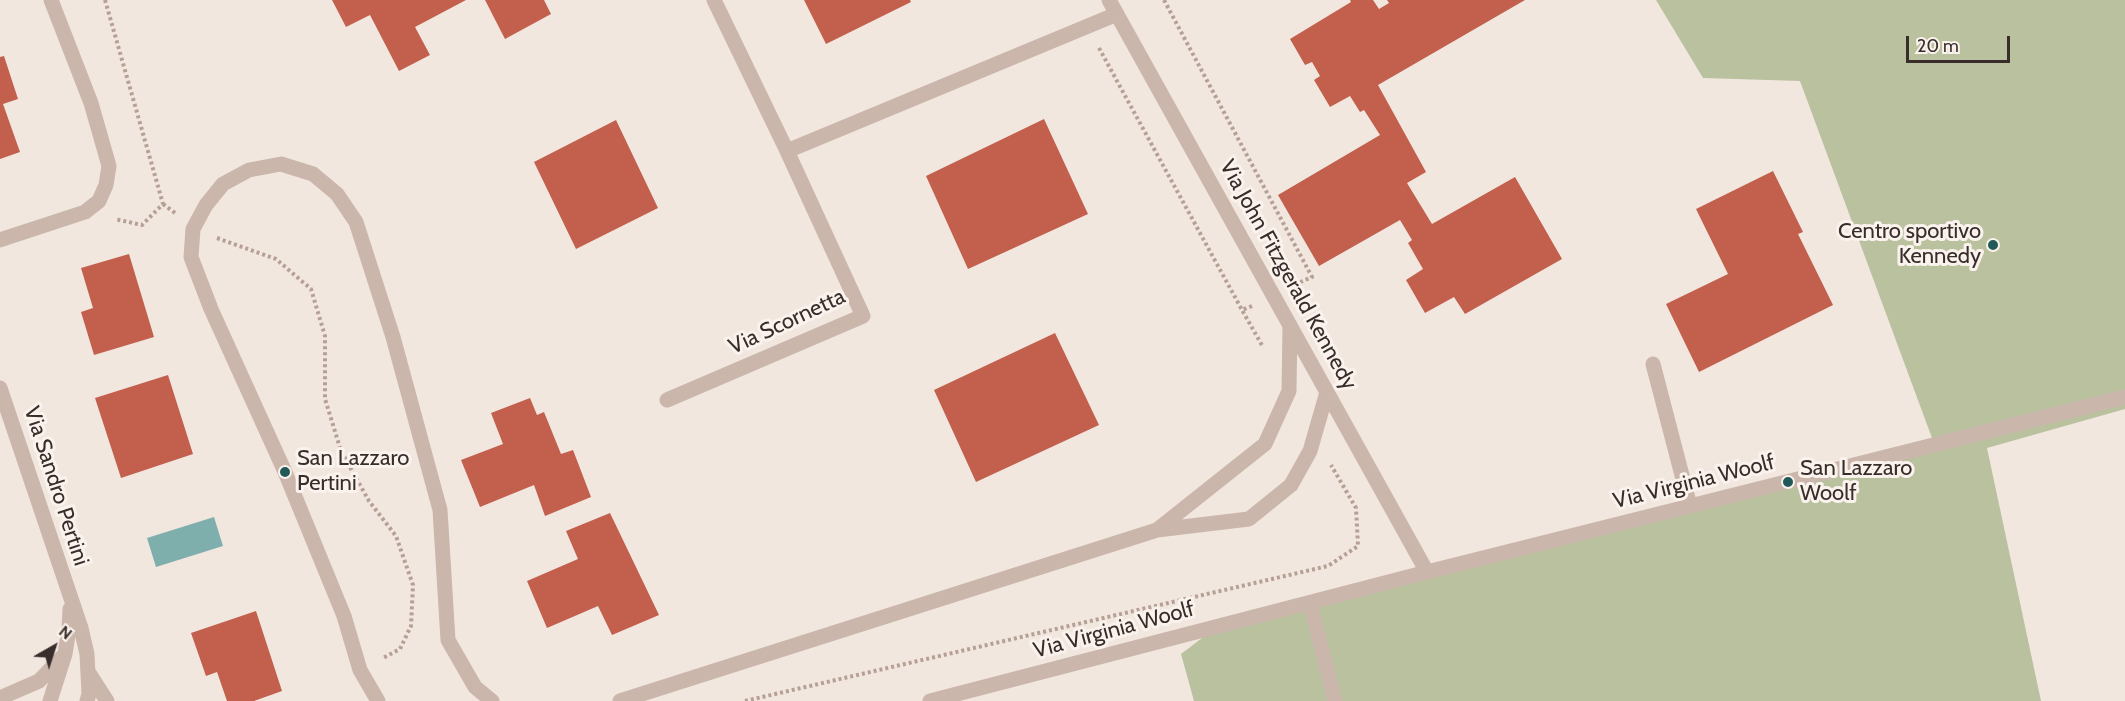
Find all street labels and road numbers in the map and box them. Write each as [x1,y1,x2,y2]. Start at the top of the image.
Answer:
street label: Via John Fitzgerald Kennedy [1214,155,1362,395]
street label: Via Scornetta [725,284,849,360]
street label: Via Sandro Pertini [18,403,94,569]
street label: Via Virginia Woolf [1610,449,1778,515]
street label: Via Virginia Woolf [1031,596,1197,664]

